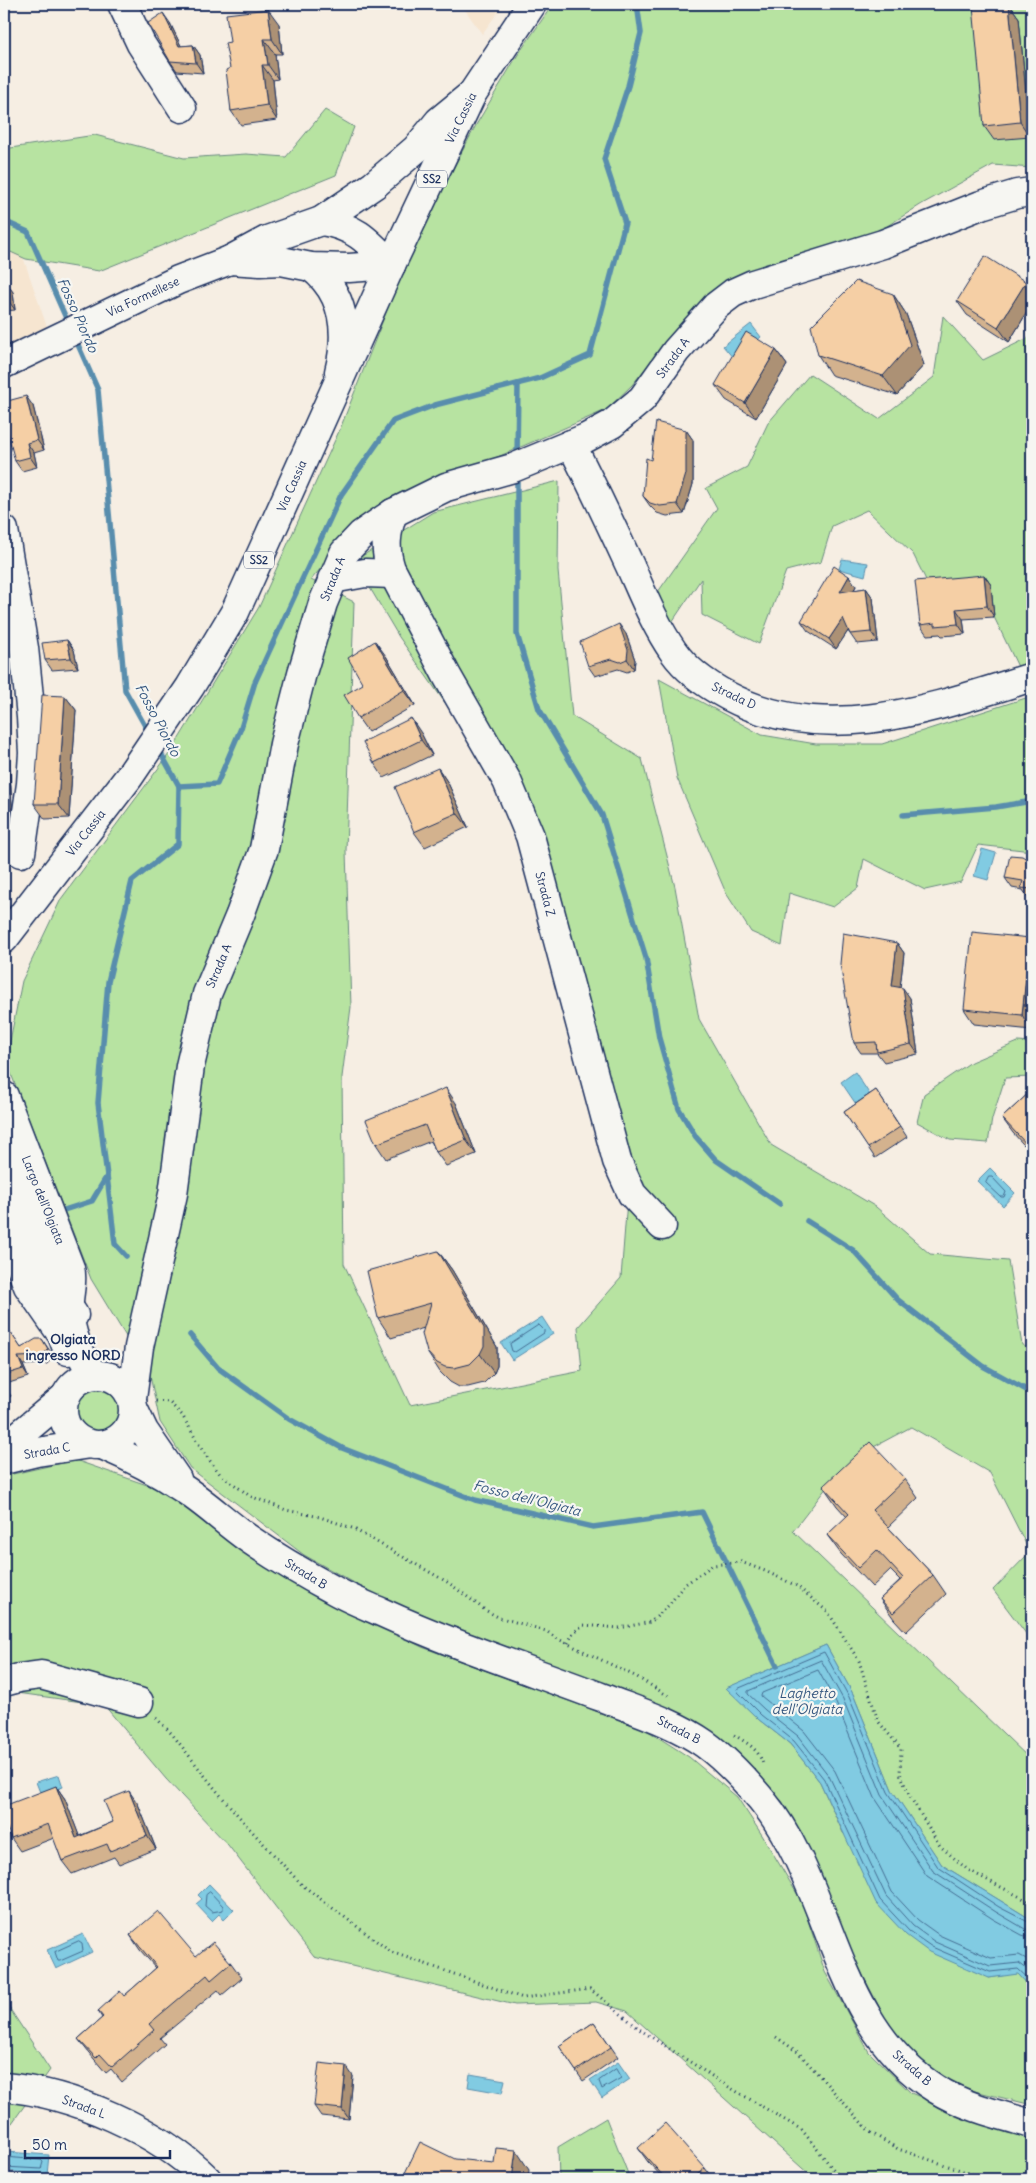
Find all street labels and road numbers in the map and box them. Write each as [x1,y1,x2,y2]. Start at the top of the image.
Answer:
street label: Via Cassia [442,90,479,146]
road number: SS2 [417,170,447,188]
street label: Via Formellese [104,273,182,320]
street label: Strada A [653,334,693,381]
street label: Via Cassia [274,457,310,514]
road number: SS2 [244,552,274,568]
street label: Strada A [317,554,348,603]
street label: Strada D [710,679,759,712]
street label: Via Cassia [63,806,109,859]
street label: Strada Z [532,870,559,918]
street label: Strada A [203,941,235,990]
street label: Largo dell'Olgiata [19,1153,68,1247]
street label: Strada C [23,1439,71,1462]
street label: Strada B [282,1555,330,1592]
street label: Strada B [655,1712,704,1747]
street label: Strada B [890,2047,935,2089]
street label: Strada L [60,2092,108,2121]

